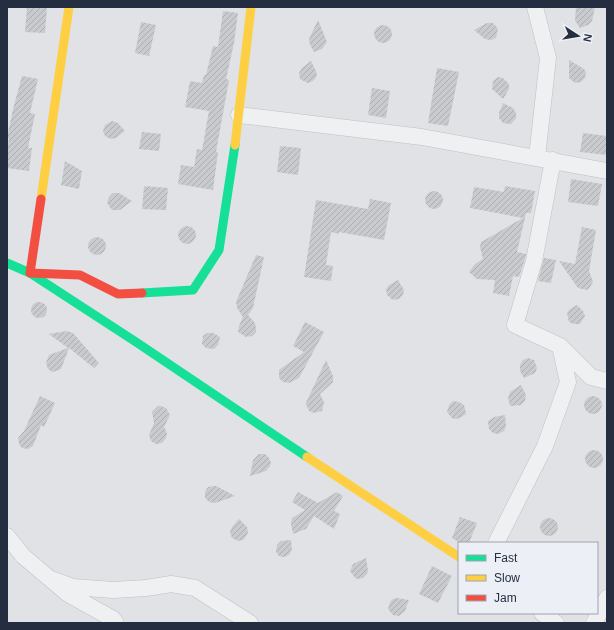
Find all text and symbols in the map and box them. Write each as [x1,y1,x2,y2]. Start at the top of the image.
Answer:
north arrow [558,16,598,56]
text: N [581,33,594,43]
legend [458,542,598,614]
text: Fast [494,551,518,565]
text: Slow [494,571,520,585]
text: Jam [494,591,517,605]

